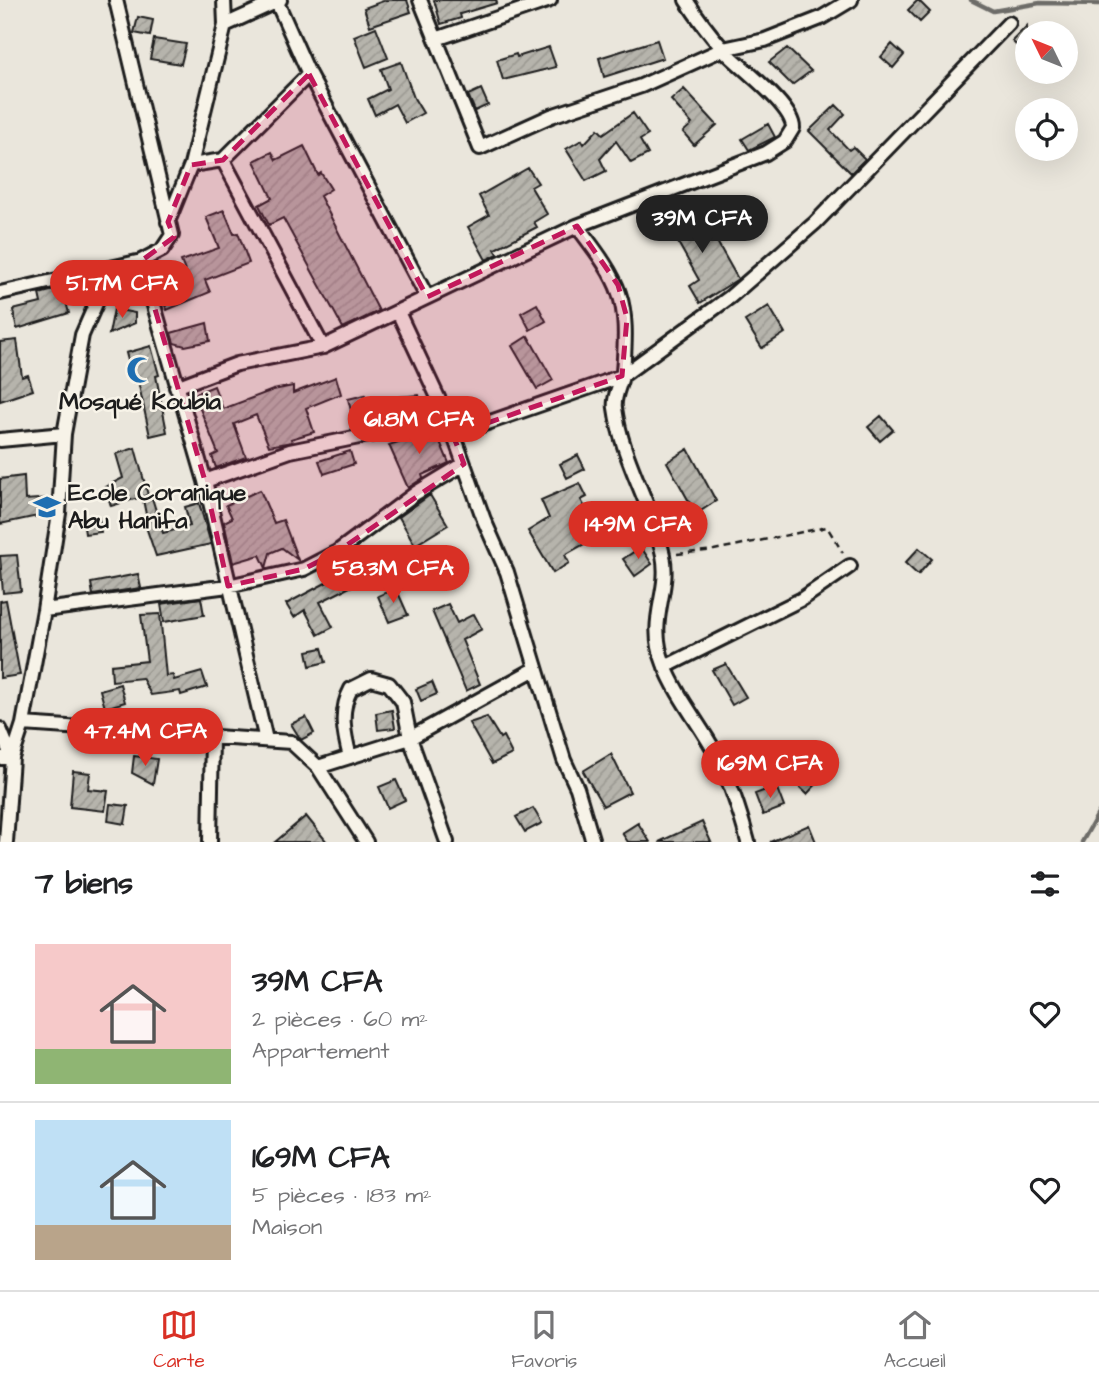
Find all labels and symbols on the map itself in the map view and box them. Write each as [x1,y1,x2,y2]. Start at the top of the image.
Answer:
north arrow [1015,21,1078,84]
pin: 39M CFA [637,196,767,255]
pin: 51.7M CFA [42,260,202,320]
mosque icon: Mosqué Koubia [125,355,155,385]
place label: Mosqué Koubia [59,385,222,419]
pin: 61.8M CFA [339,396,499,456]
place label: Ecole Coranique Abu Hanifa [68,476,246,538]
school or university icon: Ecole Coranique Abu Hanifa [32,492,62,522]
pin: 149M CFA [566,502,710,561]
pin: 58.3M CFA [313,546,473,605]
pin: 47.4M CFA [65,708,225,768]
pin: 169M CFA [698,740,842,800]

